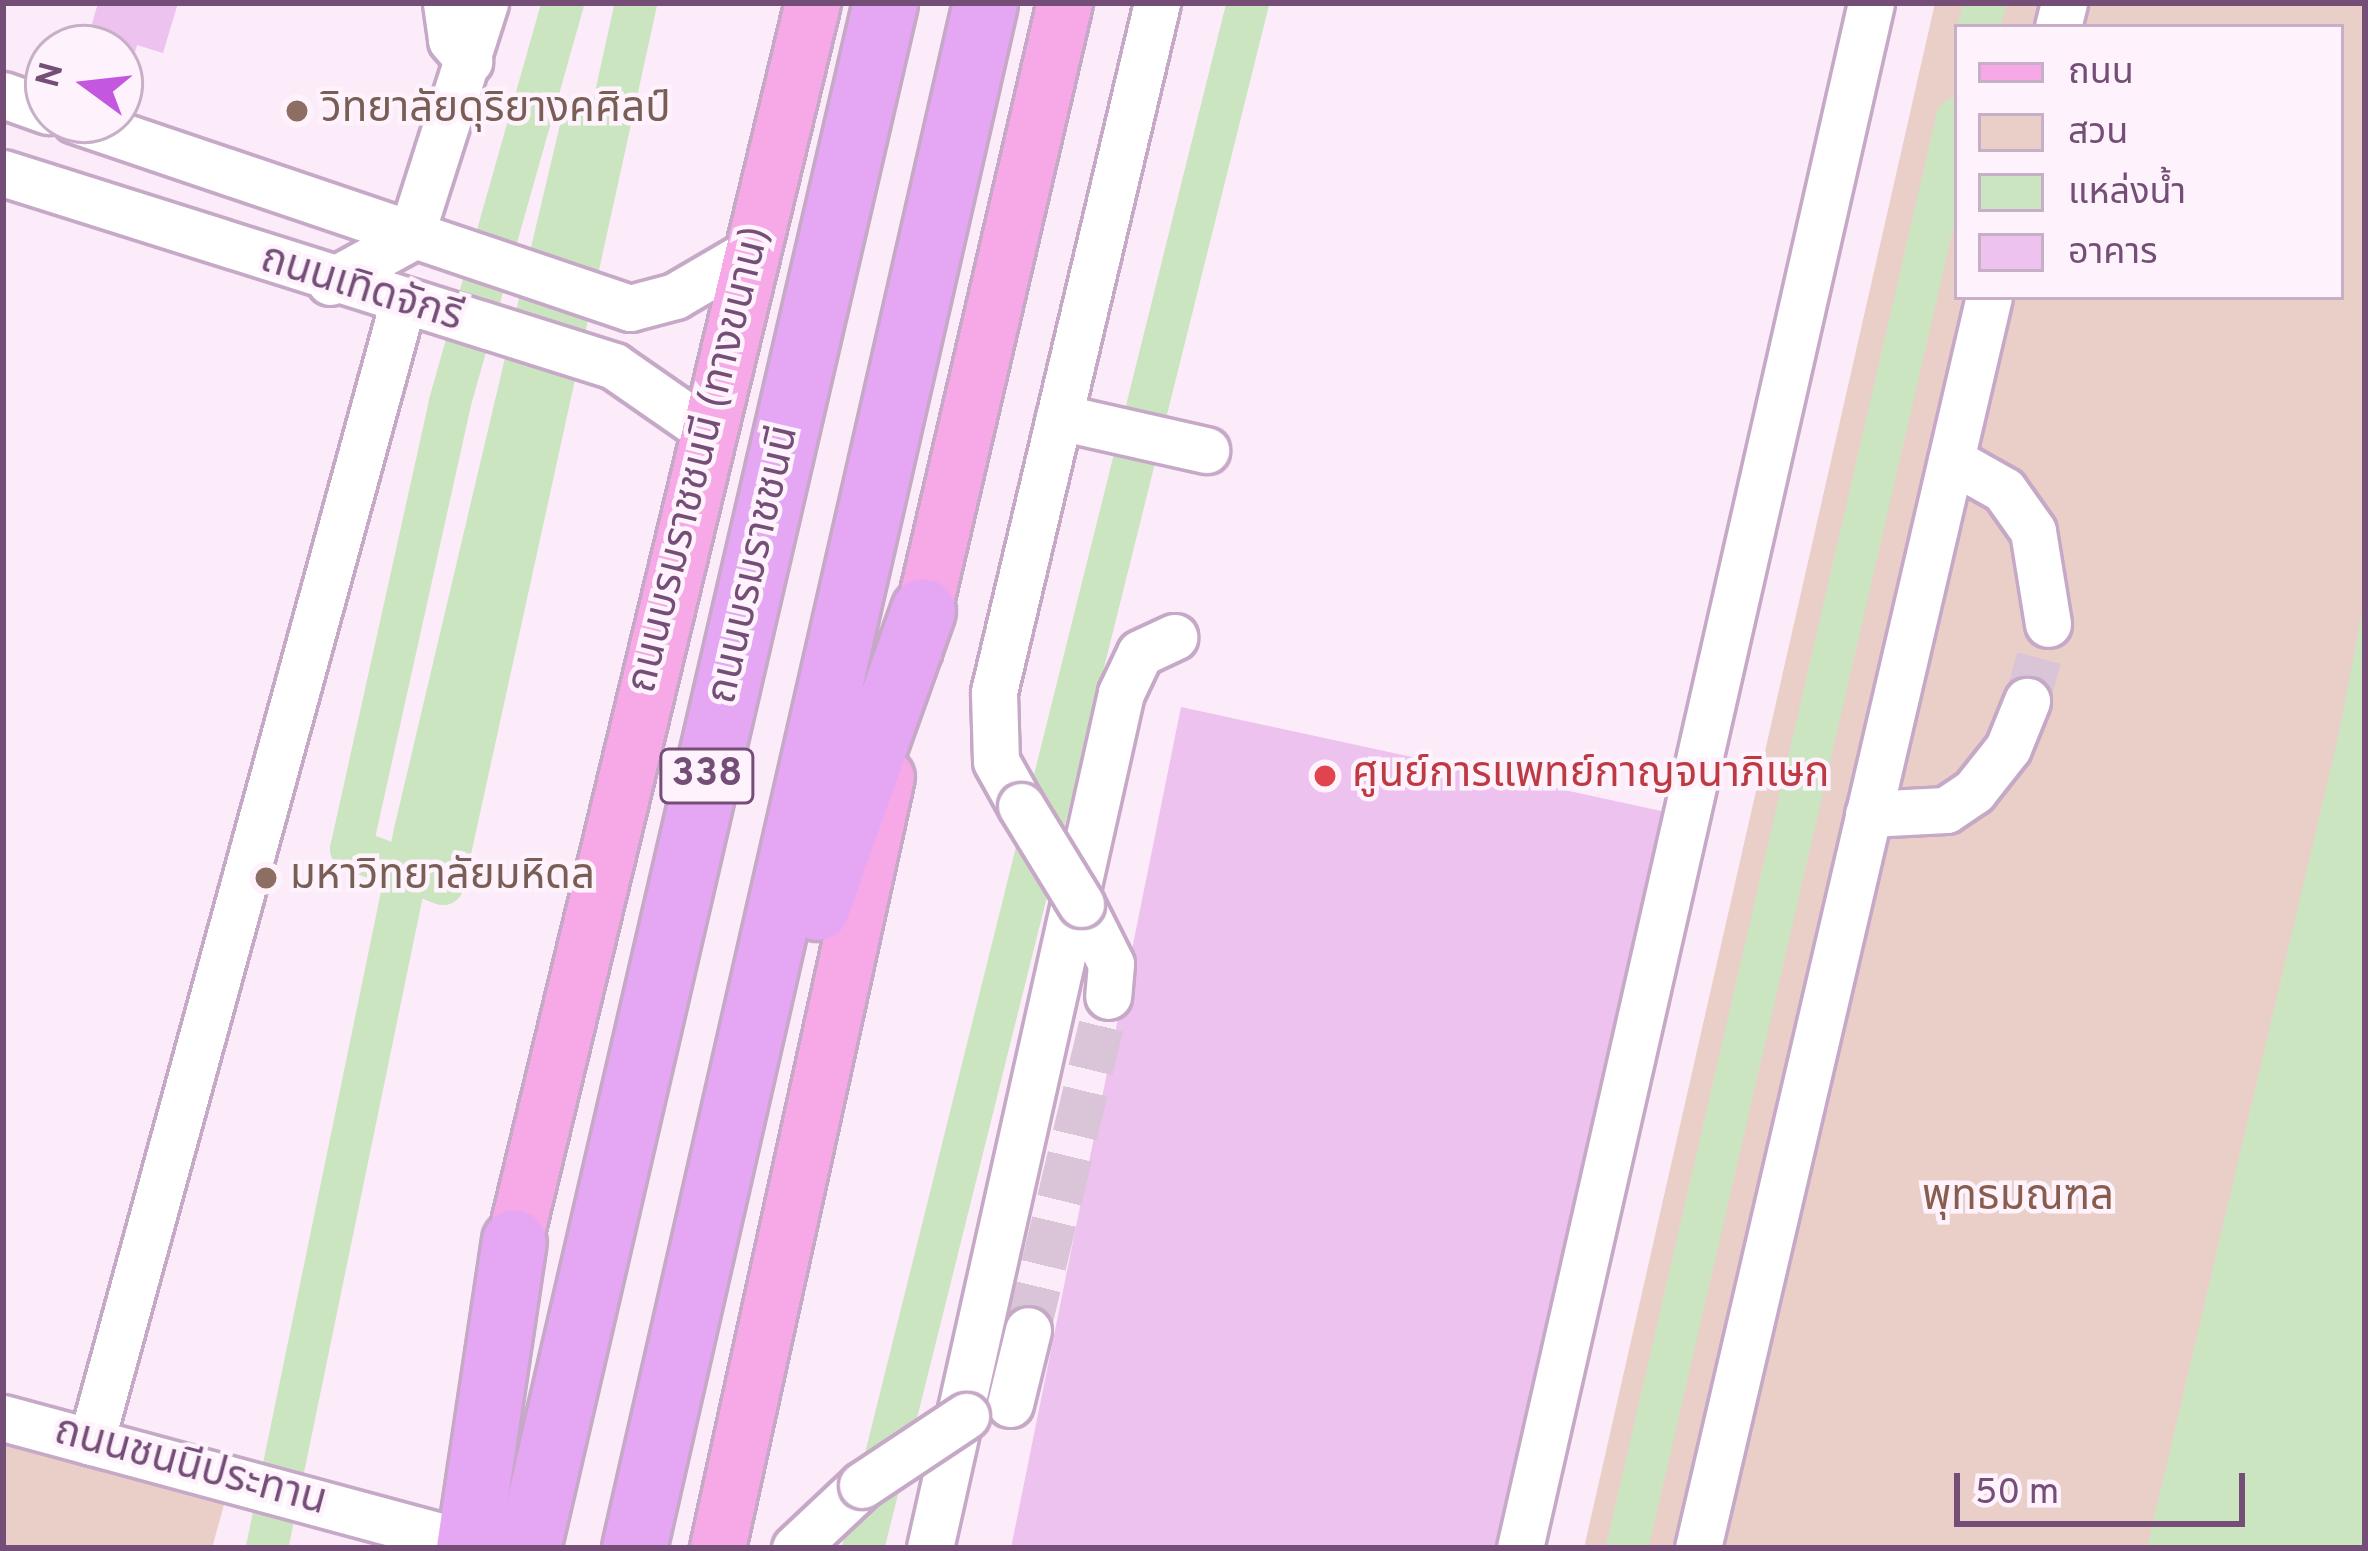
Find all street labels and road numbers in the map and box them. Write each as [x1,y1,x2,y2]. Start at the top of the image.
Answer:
street label: ถนนบรมราชชนนี (ทางขนาน) [619,221,783,699]
street label: ถนนเทิดจักรี [254,235,468,345]
street label: ถนนบรมราชชนนี [699,421,811,709]
road number: 338 [659,743,755,809]
street label: ถนนชนนีประทาน [48,1407,332,1529]

